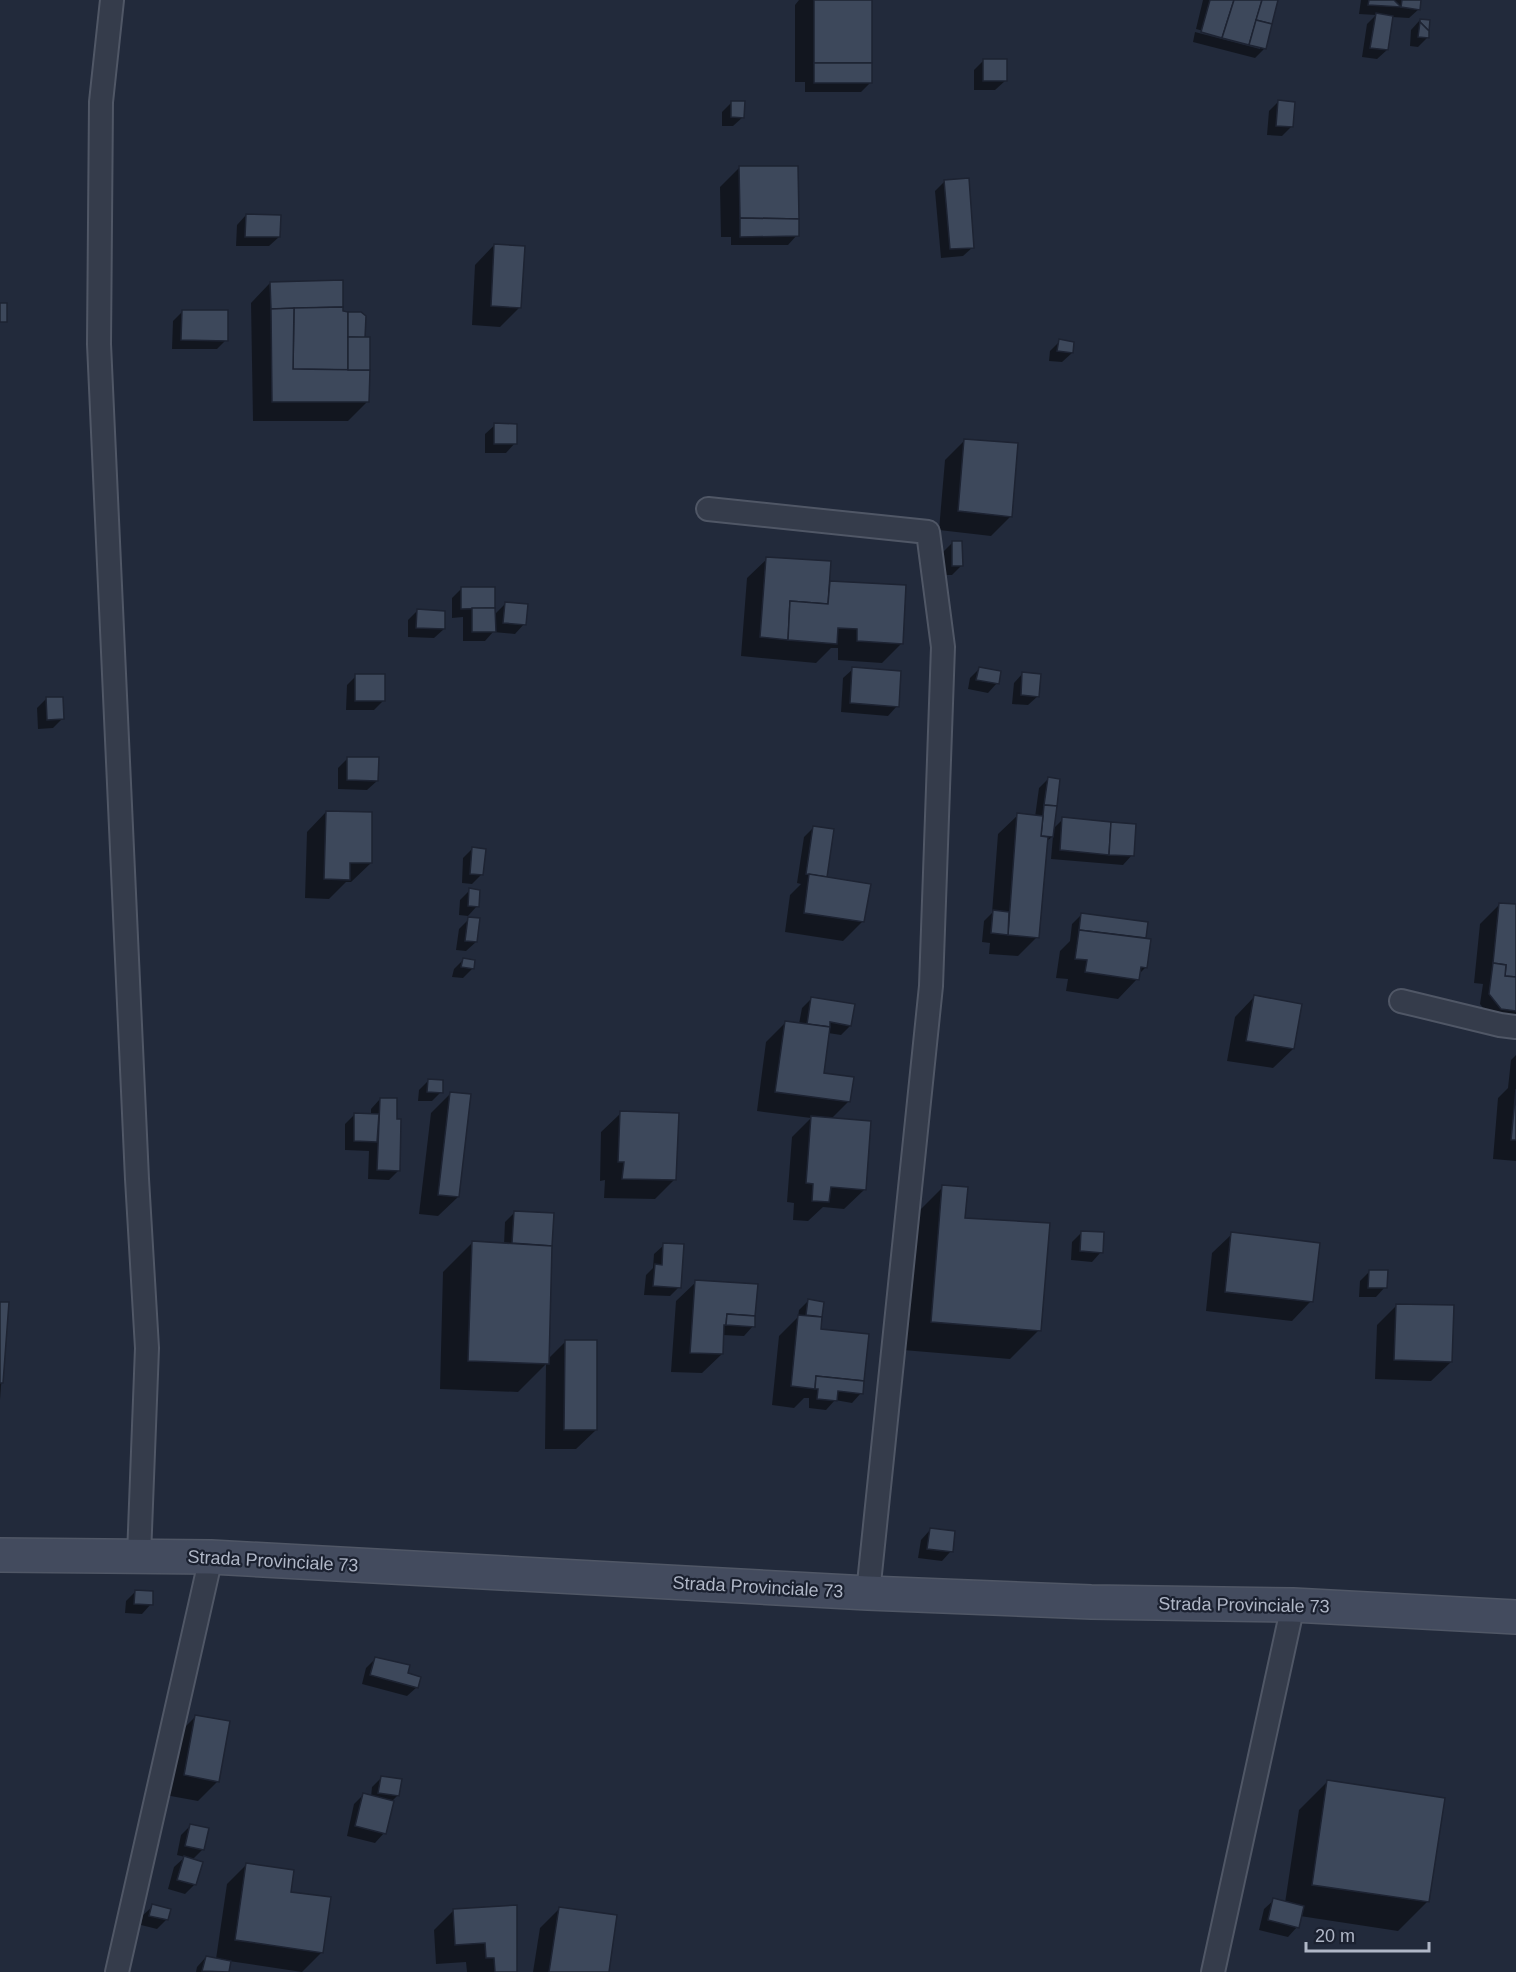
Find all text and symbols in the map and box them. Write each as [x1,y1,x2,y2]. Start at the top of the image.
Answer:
street label: Strada Provinciale 73 [187,1547,359,1575]
street label: Strada Provinciale 73 [672,1573,844,1601]
street label: Strada Provinciale 73 [1158,1594,1330,1616]
scale bar [1306,1915,1429,1953]
text: 20 m [1315,1926,1355,1946]

